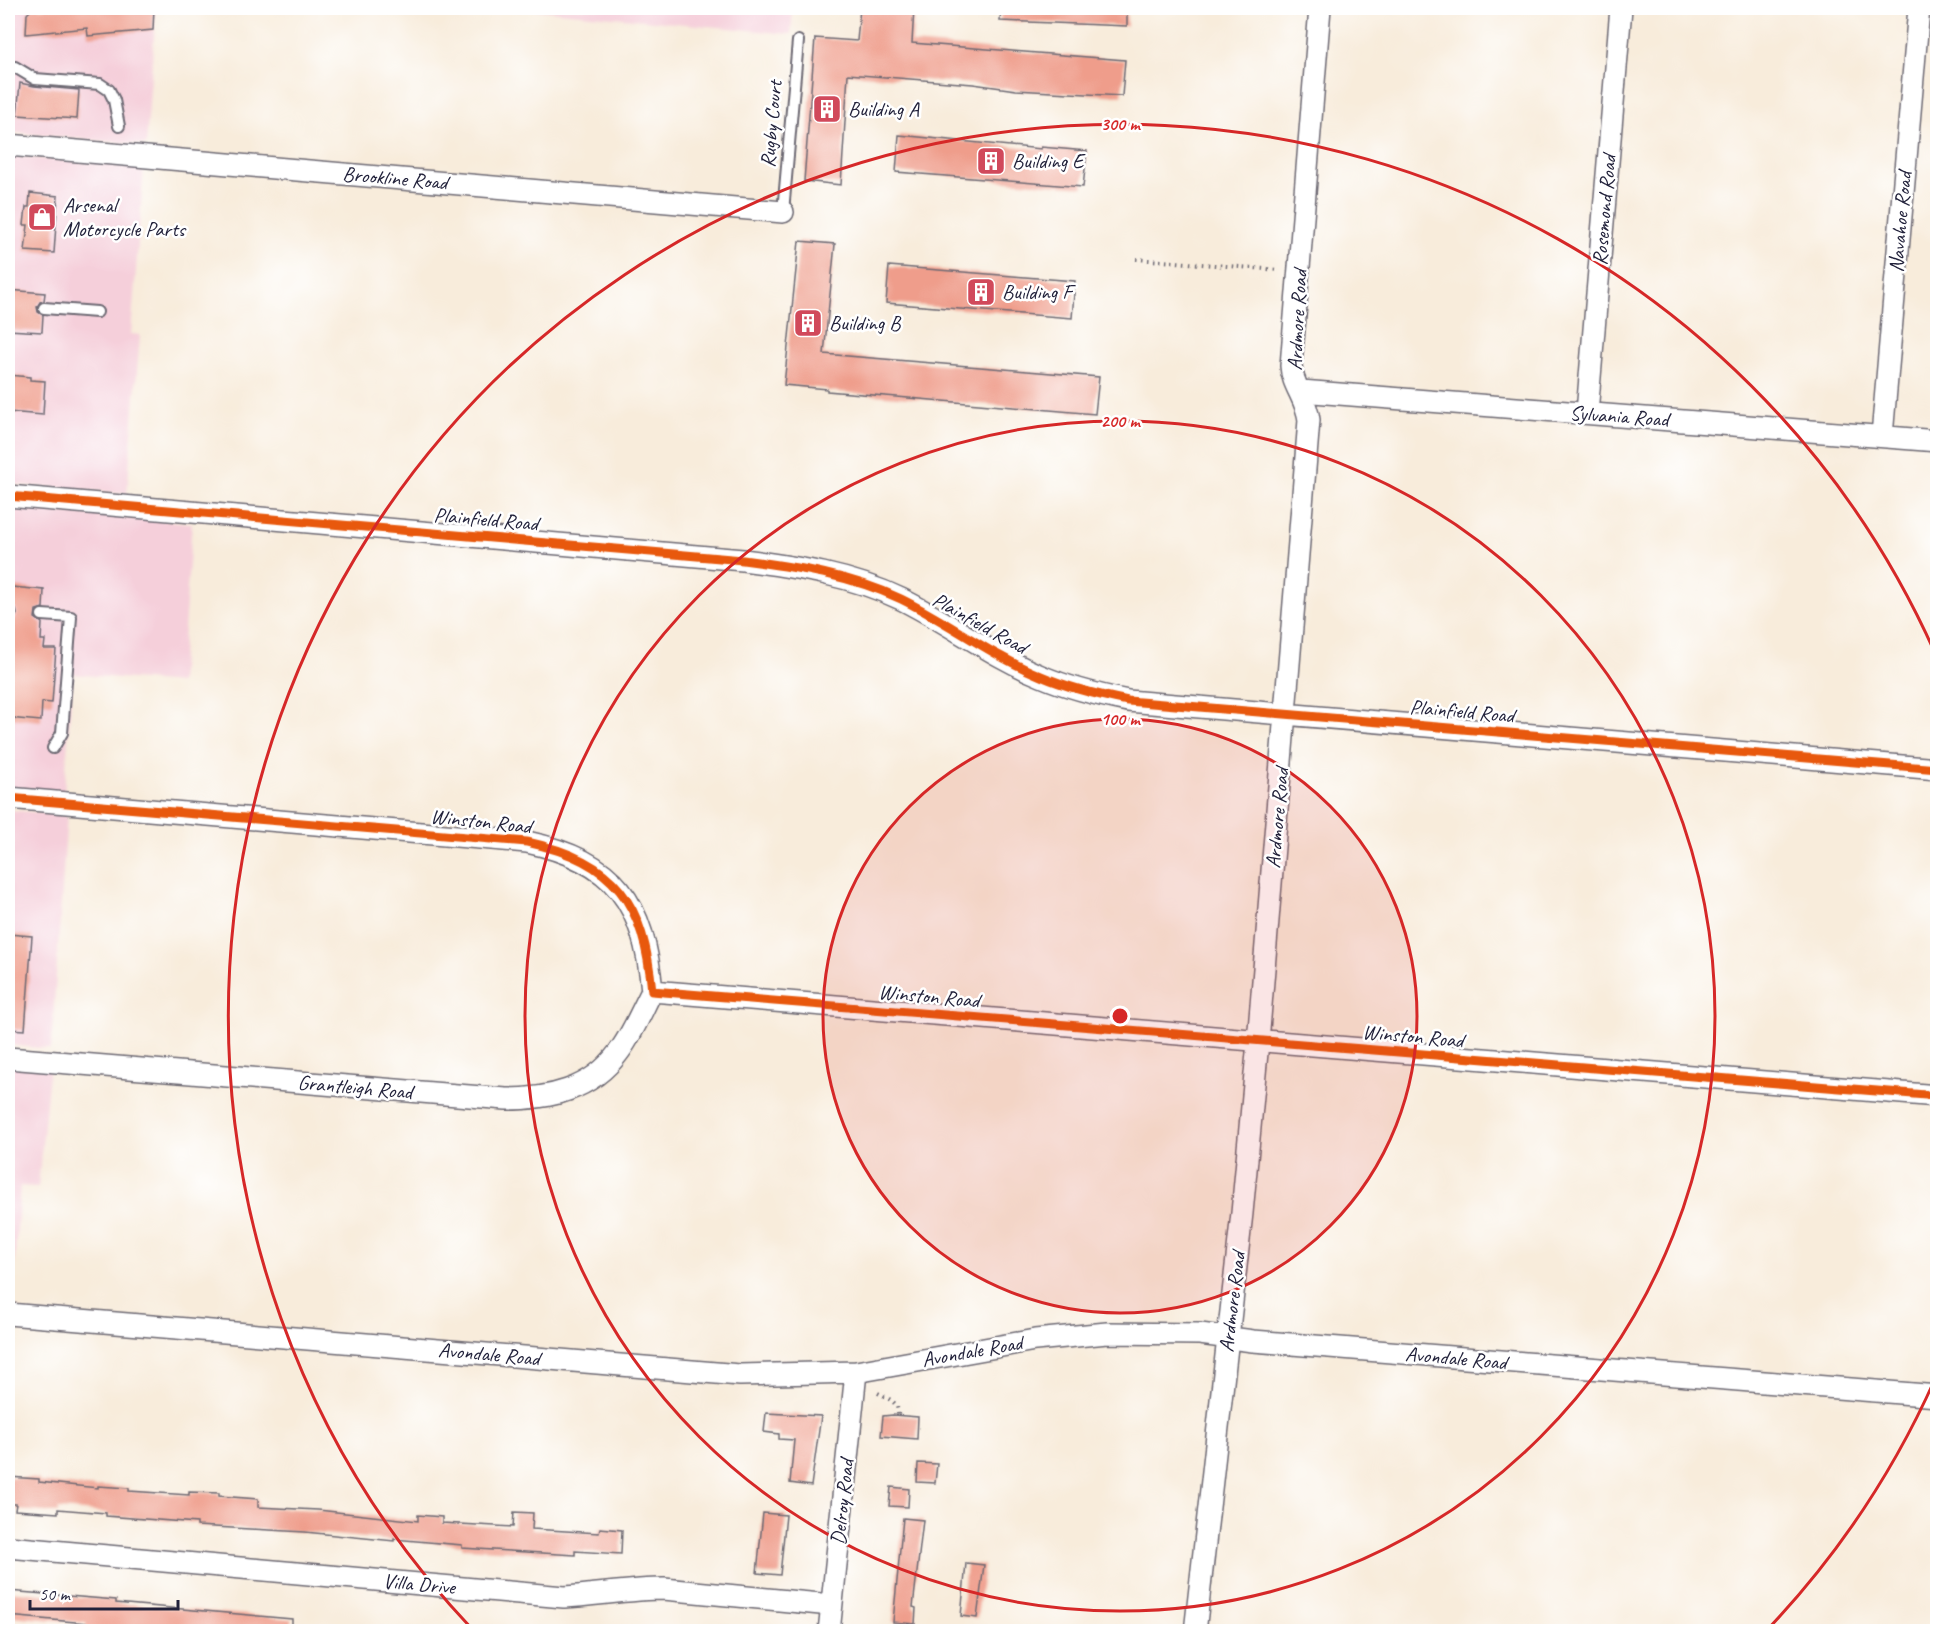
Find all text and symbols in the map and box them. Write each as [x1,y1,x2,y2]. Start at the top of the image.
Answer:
street label: Rugby Court [754,77,788,169]
building icon: Building A [811,93,843,125]
place label: Building A [848,96,920,122]
text: 300 m [1101,113,1141,135]
building icon: Building E [975,145,1007,177]
place label: Building E [1012,148,1086,174]
street label: Rosemond Road [1586,150,1622,266]
street label: Brookline Road [341,160,452,196]
street label: Navahoe Road [1883,167,1918,273]
place label: Arsenal Motorcycle Parts [63,192,187,242]
shop icon: Arsenal Motorcycle Parts [26,201,58,233]
street label: Ardmore Road [1281,265,1313,371]
building icon: Building F [965,276,997,308]
place label: Building F [1002,279,1076,305]
building icon: Building B [792,307,824,339]
place label: Building B [829,310,902,336]
street label: Sylvania Road [1569,400,1673,433]
text: 200 m [1101,410,1141,432]
street label: Plainfield Road [433,501,543,537]
street label: Plainfield Road [928,586,1035,662]
street label: Plainfield Road [1409,693,1519,729]
text: 100 m [1101,708,1141,730]
street label: Ardmore Road [1260,763,1295,869]
street label: Winston Road [429,803,536,840]
street label: Winston Road [878,979,984,1014]
centre of rings [1110,1006,1130,1026]
street label: Winston Road [1362,1019,1468,1054]
street label: Grantleigh Road [297,1069,417,1105]
street label: Ardmore Road [1213,1247,1251,1354]
street label: Avondale Road [920,1329,1028,1373]
street label: Avondale Road [437,1337,544,1372]
street label: Avondale Road [1404,1341,1511,1376]
street label: Delroy Road [825,1454,860,1546]
street label: Villa Drive [382,1568,458,1600]
scale bar [30,1573,178,1611]
text: 50 m [39,1583,72,1605]

